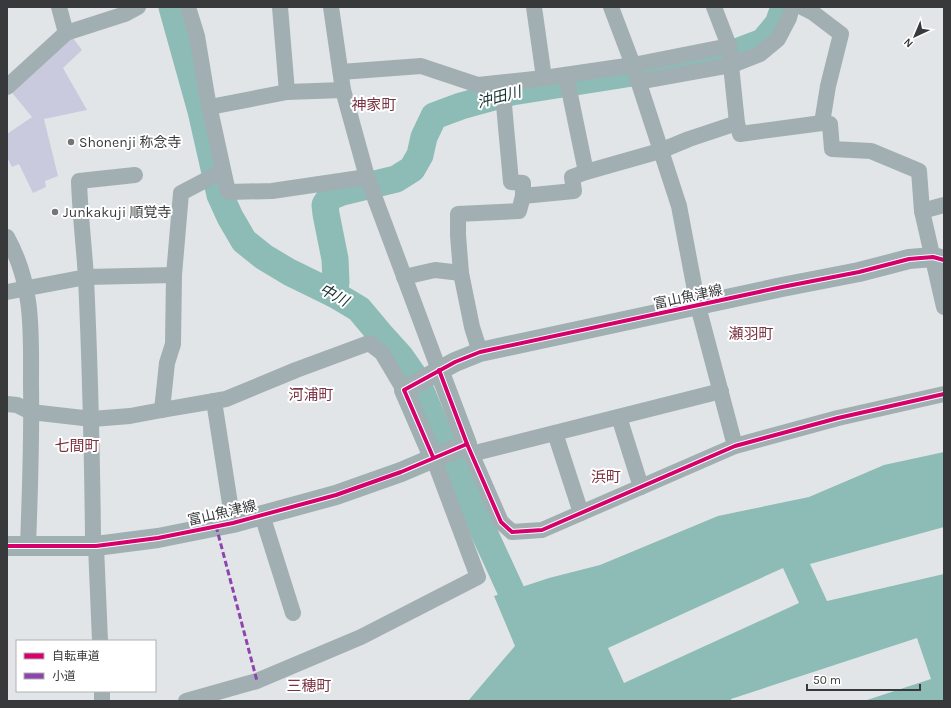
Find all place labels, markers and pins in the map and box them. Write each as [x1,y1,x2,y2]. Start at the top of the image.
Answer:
place label: Shonenji 称念寺 [79,134,182,151]
marker: Shonenji 称念寺 [66,137,76,147]
place label: Junkakuji 順覚寺 [63,204,171,221]
marker: Junkakuji 順覚寺 [50,207,60,217]

